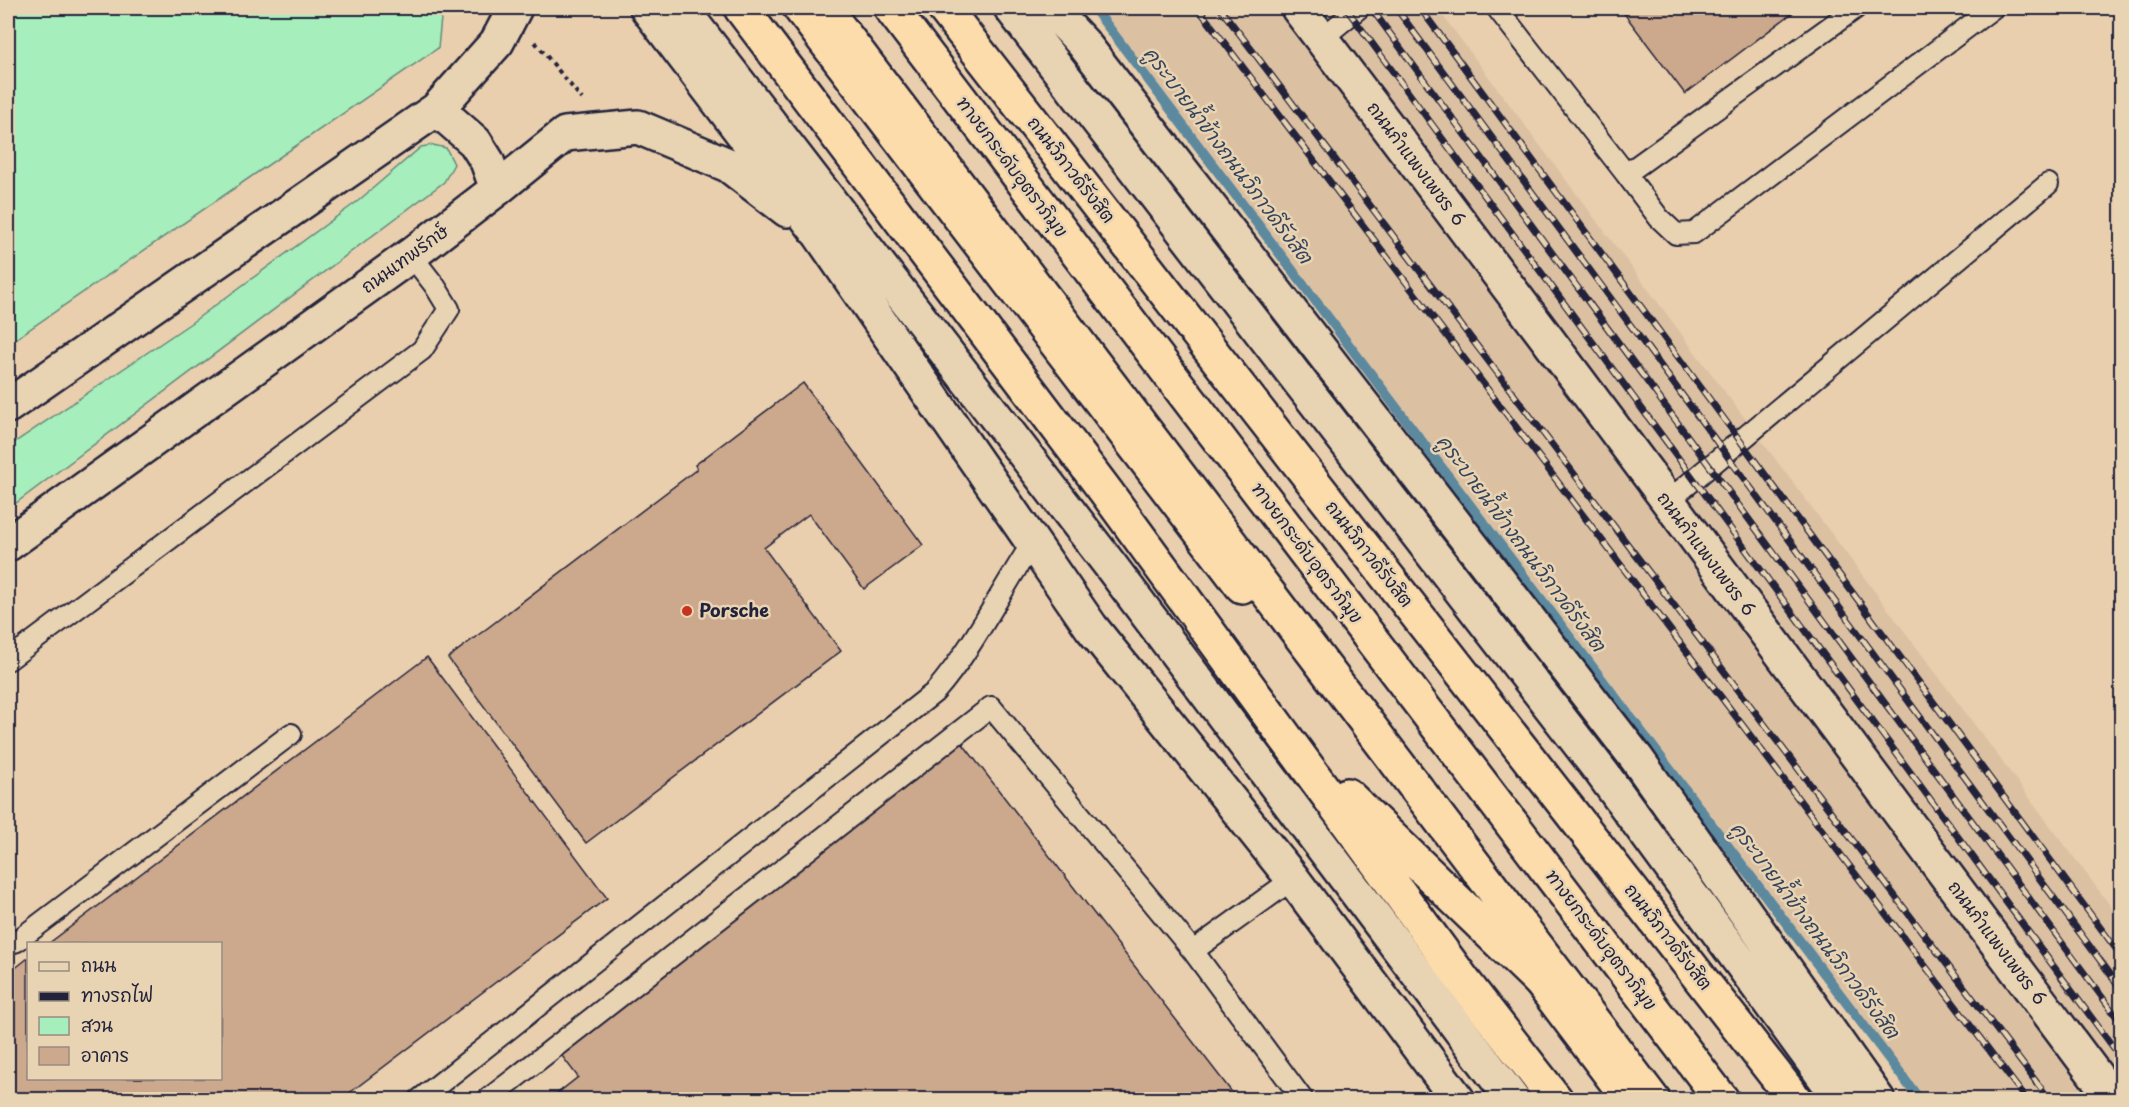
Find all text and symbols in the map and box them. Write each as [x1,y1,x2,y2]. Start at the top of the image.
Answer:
water label: คูระบายน้ำข้างถนนวิภาวดีรังสิต [1136,38,1323,271]
street label: ทางยกระดับอุตราภิมุข [949,90,1075,244]
street label: ถนนกำแพงเพชร 6 [1361,95,1473,231]
street label: ถนนวิภาวดีรังสิต [1022,110,1123,228]
street label: ถนนเทพรักษ์ [355,216,454,299]
water label: คูระบายน้ำข้างถนนวิภาวดีรังสิต [1429,426,1616,659]
street label: ทางยกระดับอุตราภิมุข [1244,476,1370,630]
street label: ถนนกำแพงเพชร 6 [1651,485,1763,621]
street label: ถนนวิภาวดีรังสิต [1320,494,1421,612]
place label: Porsche [699,596,769,623]
marker: Porsche [680,604,694,618]
water label: คูระบายน้ำข้างถนนวิภาวดีรังสิต [1723,813,1910,1046]
street label: ทางยกระดับอุตราภิมุข [1538,863,1664,1017]
street label: ถนนกำแพงเพชร 6 [1942,874,2054,1010]
street label: ถนนวิภาวดีรังสิต [1619,877,1720,995]
legend [27,942,222,1080]
text: ถนน [81,951,116,978]
text: ทางรถไฟ [81,981,153,1008]
text: สวน [81,1011,113,1038]
text: อาคาร [81,1041,129,1068]

